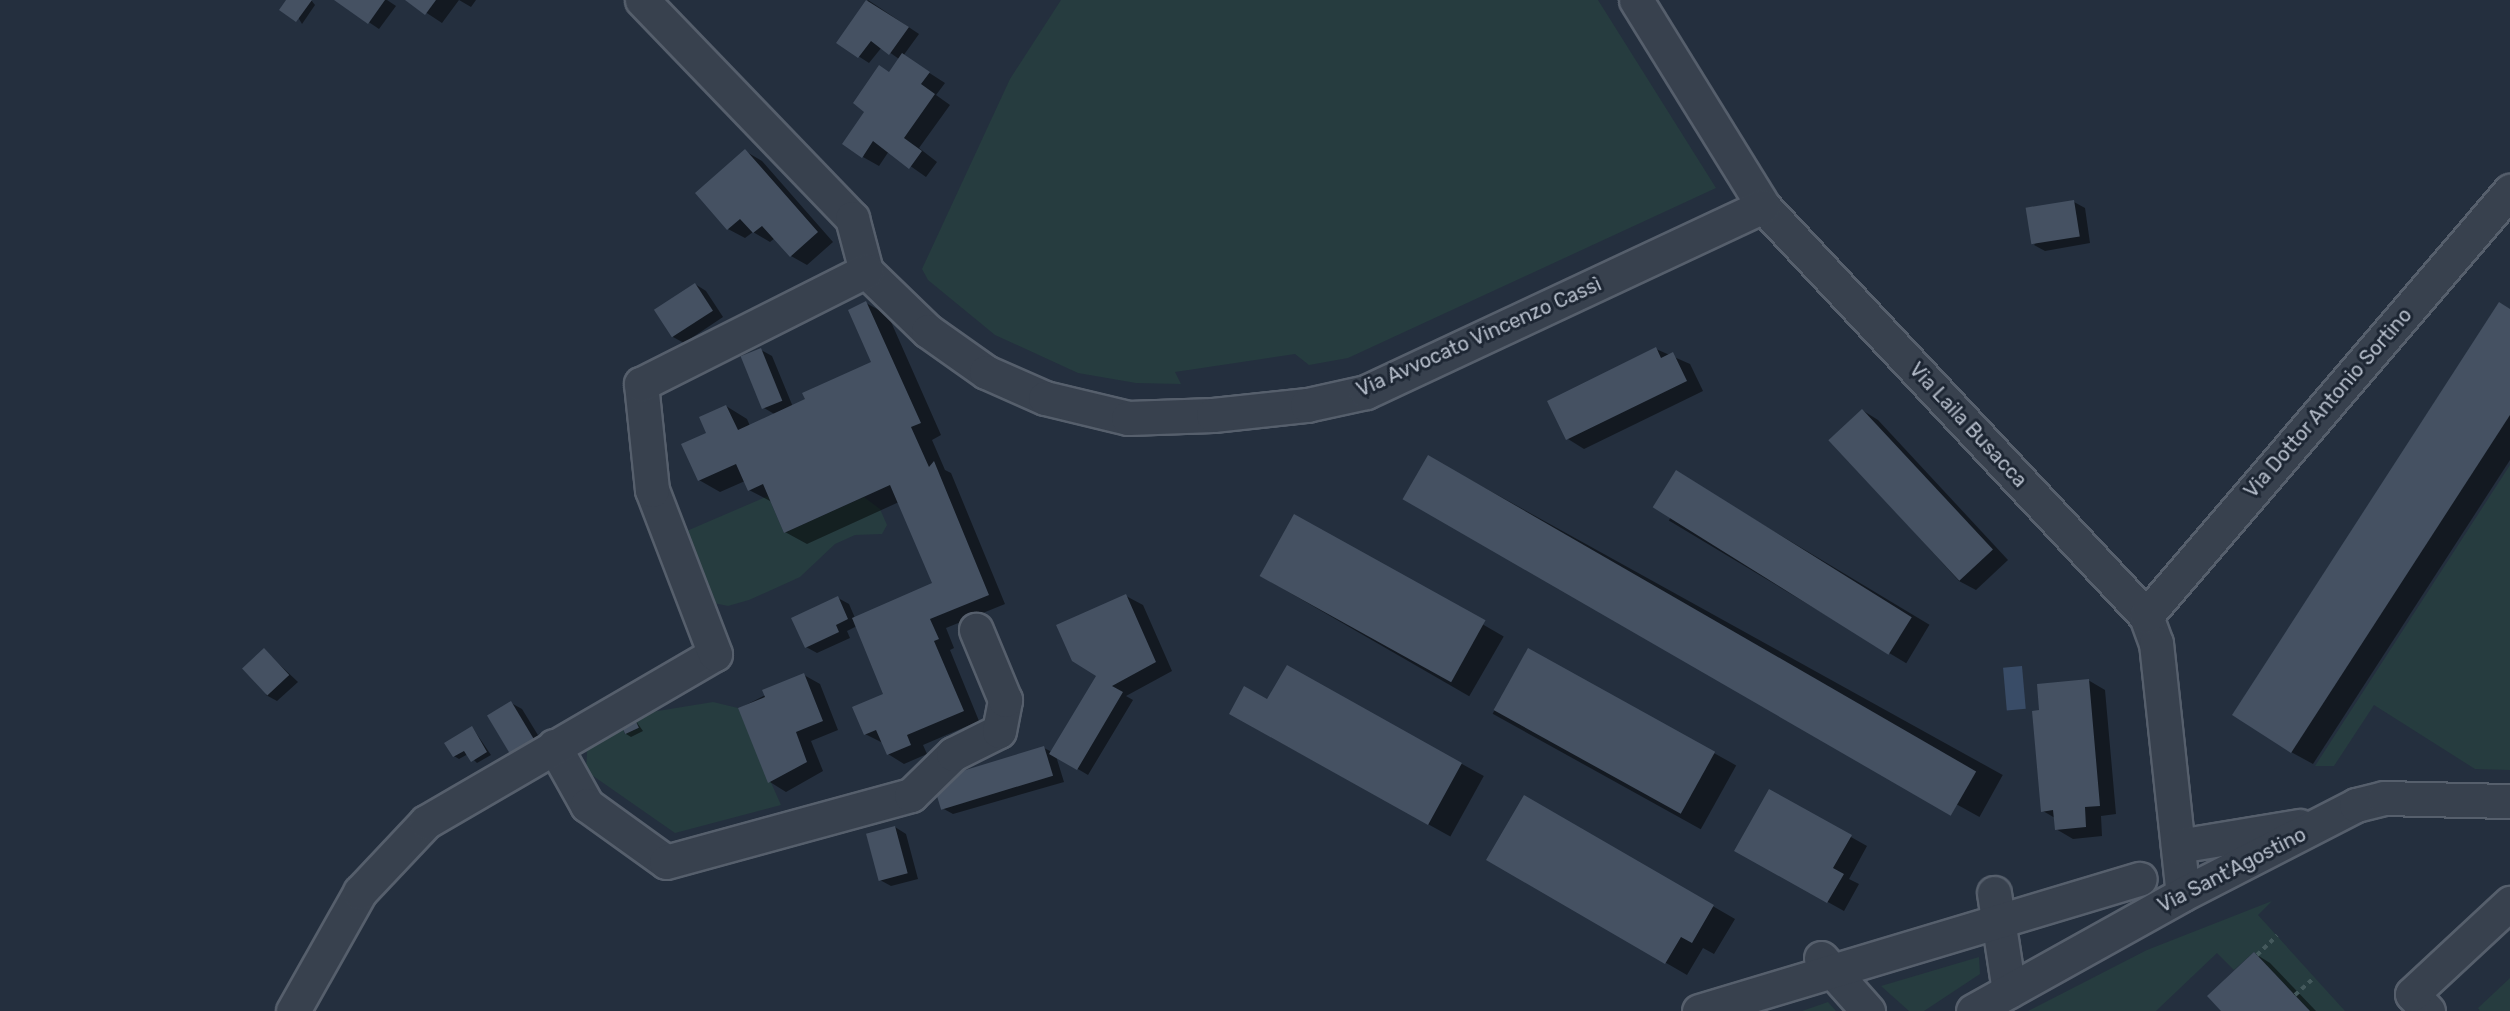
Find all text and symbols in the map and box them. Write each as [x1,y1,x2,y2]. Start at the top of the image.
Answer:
street label: Via Avvocato Vincenzo Cassì [1352,272,1606,402]
street label: Via Dottor Antonio Sortino [2239,303,2417,503]
street label: Via Laila Busacca [1904,358,2032,492]
street label: Via Sant'Agostino [2154,822,2310,918]

